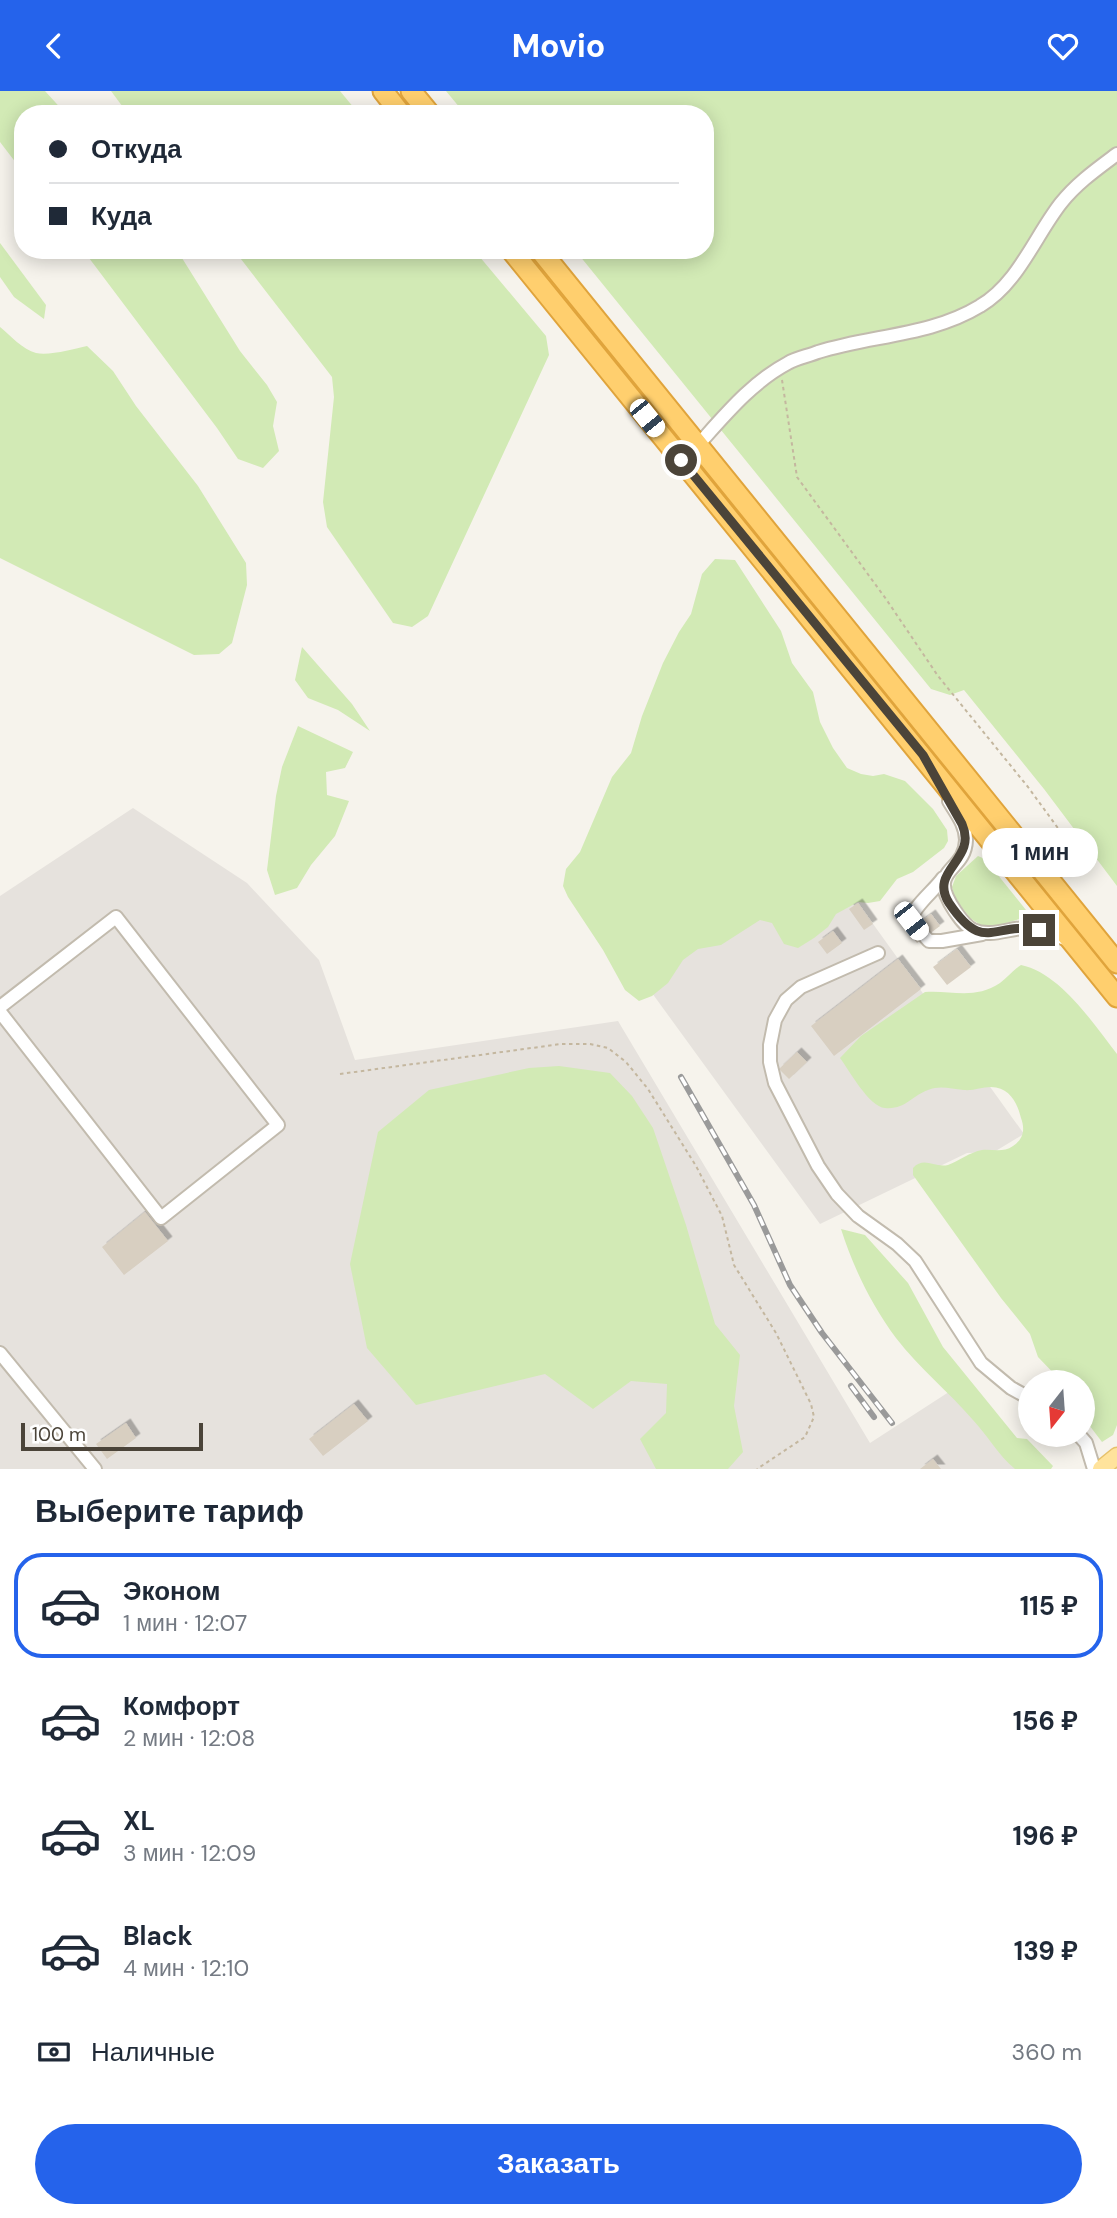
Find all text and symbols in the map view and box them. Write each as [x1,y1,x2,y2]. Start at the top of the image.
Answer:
text: Movio [512,25,605,67]
icon: back [35,27,73,65]
icon: heart [1044,27,1082,65]
text: Откуда [91,132,182,166]
text: Куда [91,199,152,233]
car [626,395,669,441]
route start [665,444,697,476]
callout: 1 мин [981,829,1097,877]
text: 1 мин [1011,837,1069,867]
car [890,898,933,944]
route end [1023,914,1055,946]
north arrow [1018,1370,1096,1447]
map controls [1018,1370,1095,1447]
scale bar [21,1420,203,1452]
text: 100 m [32,1422,86,1447]
text: Выберите тариф [35,1490,304,1532]
icon: car [39,1574,102,1637]
text: Эконом [123,1574,221,1608]
text: 115 ₽ [1020,1589,1078,1623]
text: 1 мин · 12:07 [123,1608,247,1638]
icon: car [39,1689,102,1752]
text: Комфорт [123,1689,240,1723]
text: 156 ₽ [1013,1704,1078,1738]
text: 2 мин · 12:08 [123,1723,255,1753]
icon: car [39,1804,102,1867]
text: XL [123,1804,155,1838]
text: 196 ₽ [1012,1819,1078,1853]
text: 3 мин · 12:09 [123,1838,256,1868]
icon: car [39,1919,102,1982]
text: Black [123,1919,193,1953]
text: 139 ₽ [1014,1934,1078,1968]
text: 4 мин · 12:10 [123,1953,249,1983]
icon: cash [35,2033,73,2071]
text: Наличные [91,2035,215,2069]
text: 360 m [1012,2037,1082,2067]
button: Заказать [35,2124,1082,2204]

